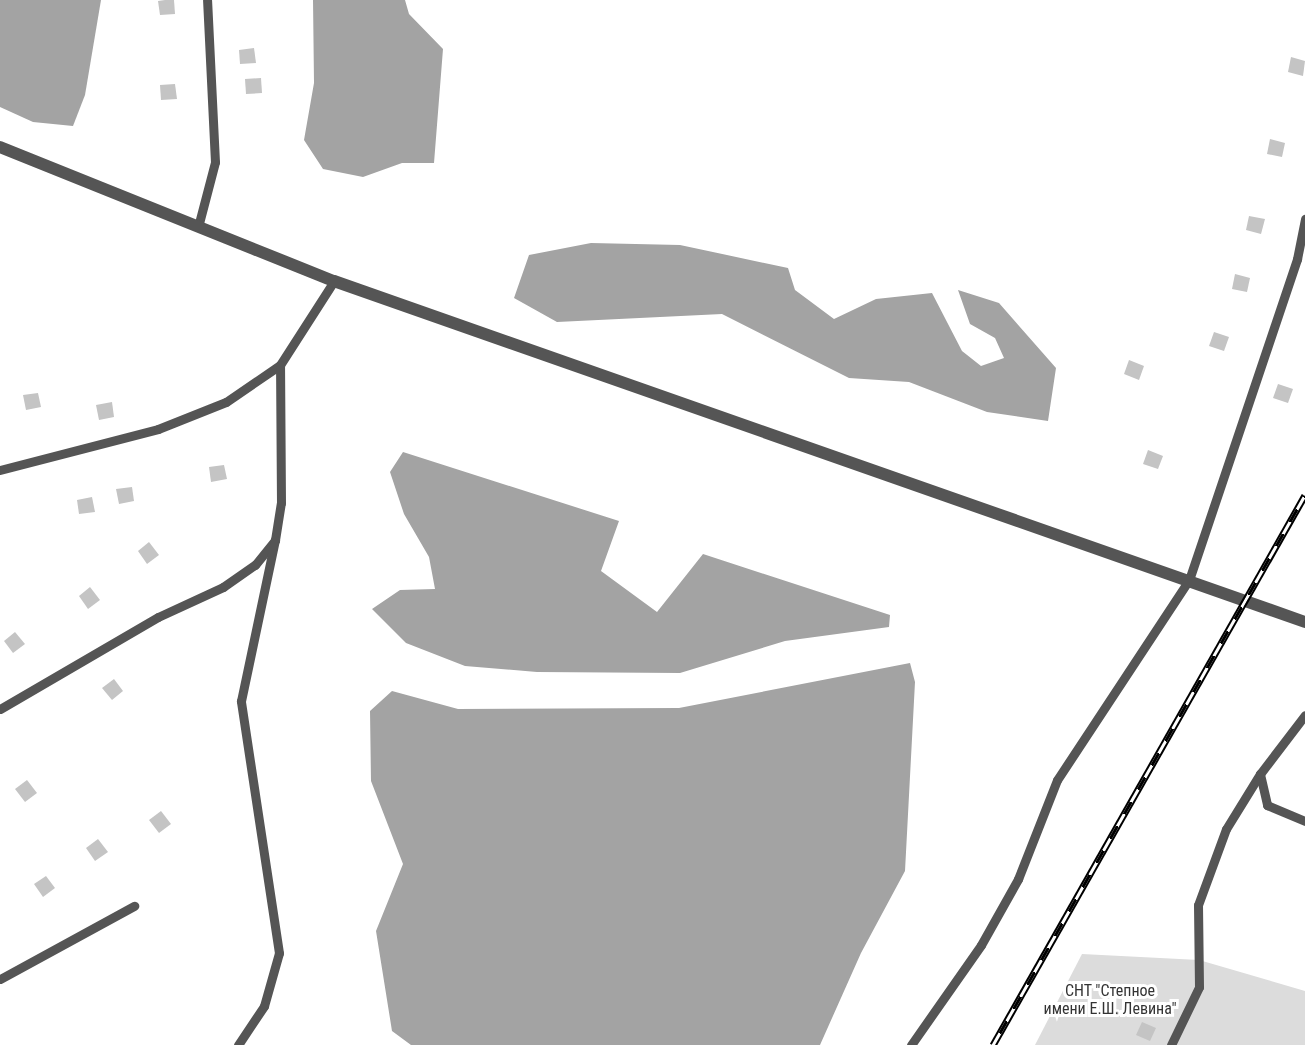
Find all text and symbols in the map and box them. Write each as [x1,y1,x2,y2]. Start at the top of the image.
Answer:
park label: СНТ "Степное имени Е.Ш. Левина" [1043,981,1177,1019]

